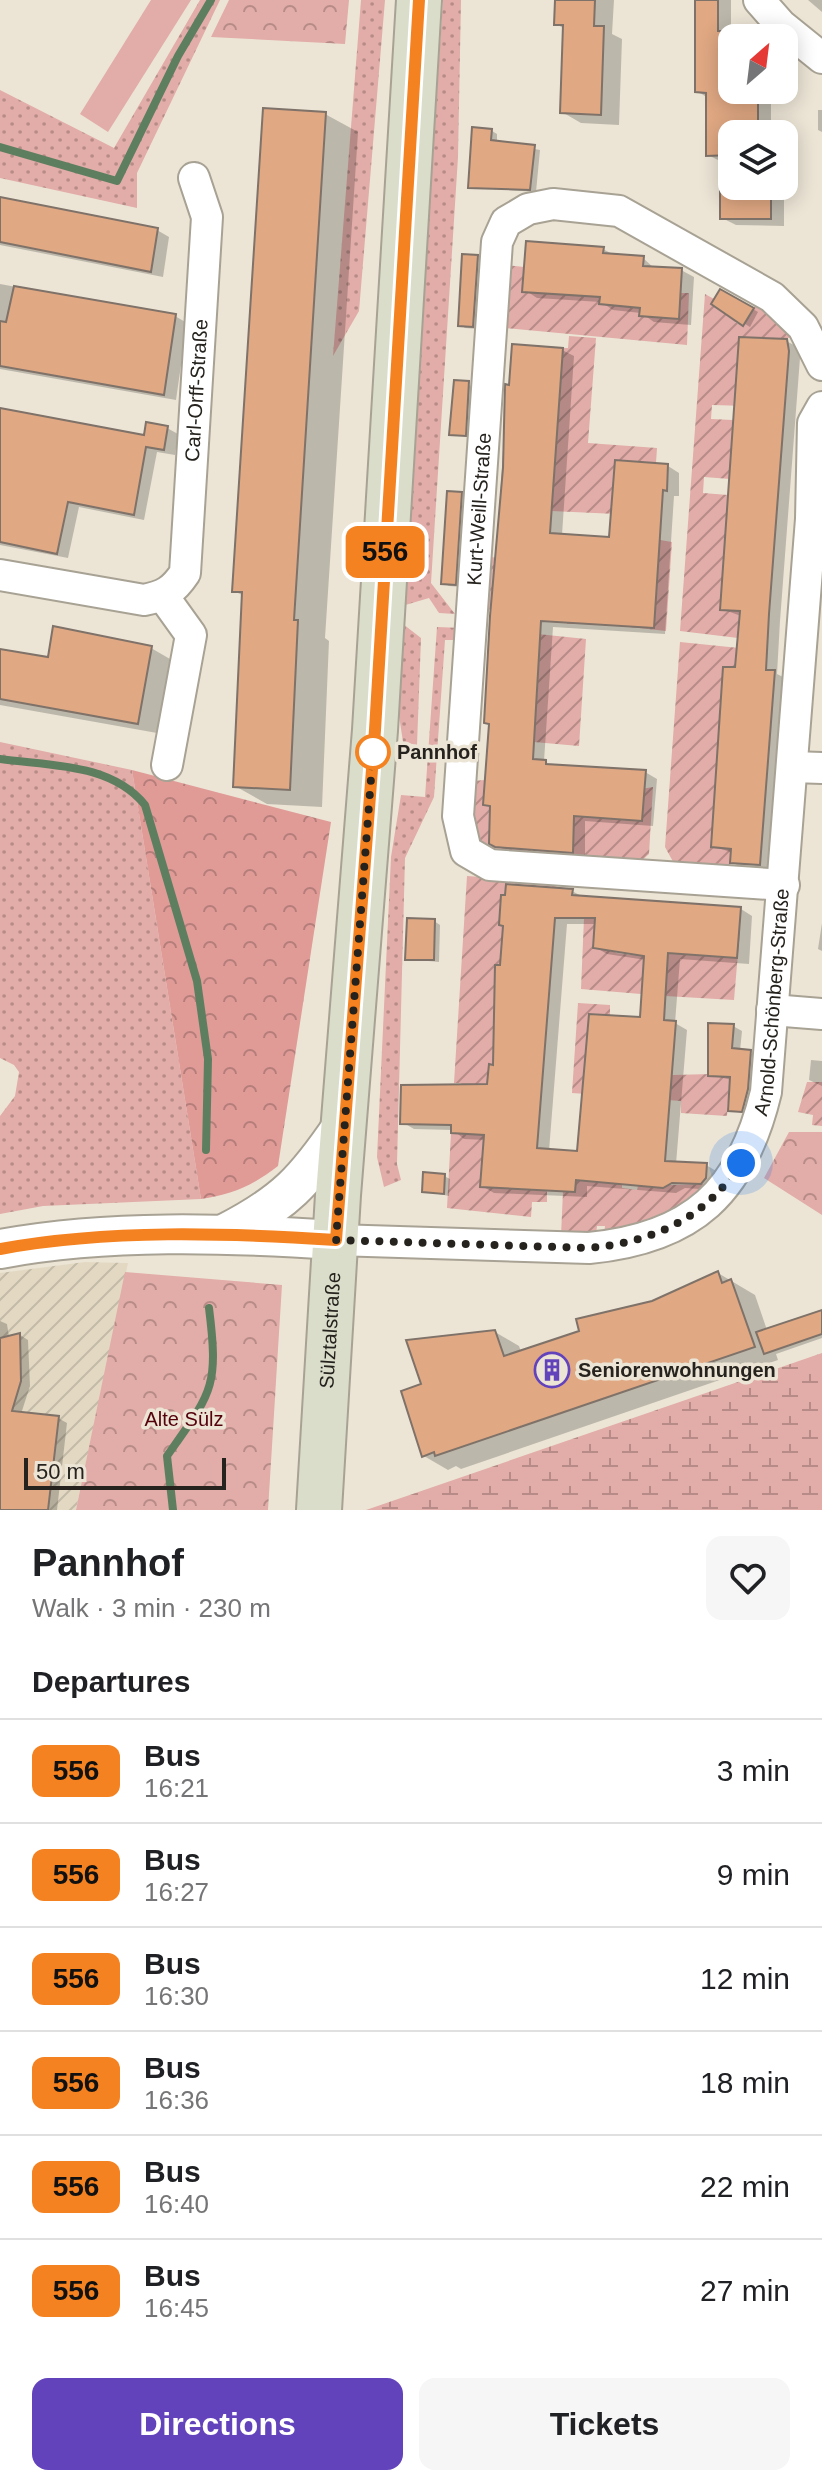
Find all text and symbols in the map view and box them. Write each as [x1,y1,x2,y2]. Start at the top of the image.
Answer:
north arrow [718,24,798,104]
map controls [718,24,798,200]
button: layers [718,120,798,200]
street label: Carl-Orff-Straße [181,318,212,462]
street label: Kurt-Weill-Straße [463,432,495,586]
line badge: 556 [339,526,431,578]
text: 556 [362,536,408,567]
marker: Pannhof [356,735,390,769]
place label: Pannhof [397,741,477,763]
street label: Arnold-Schönberg-Straße [749,888,793,1118]
your location [721,1143,761,1183]
street label: Sülztalstraße [315,1271,344,1389]
building icon: Seniorenwohnungen [533,1351,571,1389]
place label: Seniorenwohnungen [578,1359,776,1381]
park label: Alte Sülz [145,1408,223,1430]
scale bar [24,1454,226,1490]
text: 50 m [36,1459,85,1484]
button: heart [706,1536,790,1620]
text: Pannhof [32,1542,184,1584]
text: Walk · 3 min · 230 m [32,1593,271,1623]
text: Departures [32,1665,190,1698]
text: Bus [144,1739,201,1772]
text: 3 min [717,1754,790,1787]
text: 556 [53,1755,99,1786]
text: 16:21 [144,1773,209,1803]
text: Bus [144,1843,201,1876]
text: 9 min [717,1858,790,1891]
text: 556 [53,1859,99,1890]
text: 16:27 [144,1877,209,1907]
text: Bus [144,1947,201,1980]
text: 12 min [700,1962,790,1995]
text: 556 [53,1963,99,1994]
text: 16:30 [144,1981,209,2011]
text: Bus [144,2051,201,2084]
text: 18 min [700,2066,790,2099]
text: 556 [53,2067,99,2098]
text: 16:36 [144,2085,209,2115]
text: Bus [144,2155,201,2188]
text: 22 min [700,2170,790,2203]
text: 556 [53,2171,99,2202]
text: 16:40 [144,2189,209,2219]
text: Bus [144,2259,201,2292]
text: 27 min [700,2274,790,2307]
text: 556 [53,2275,99,2306]
text: 16:45 [144,2293,209,2323]
button: Directions [32,2378,403,2470]
button: Tickets [419,2378,790,2470]

